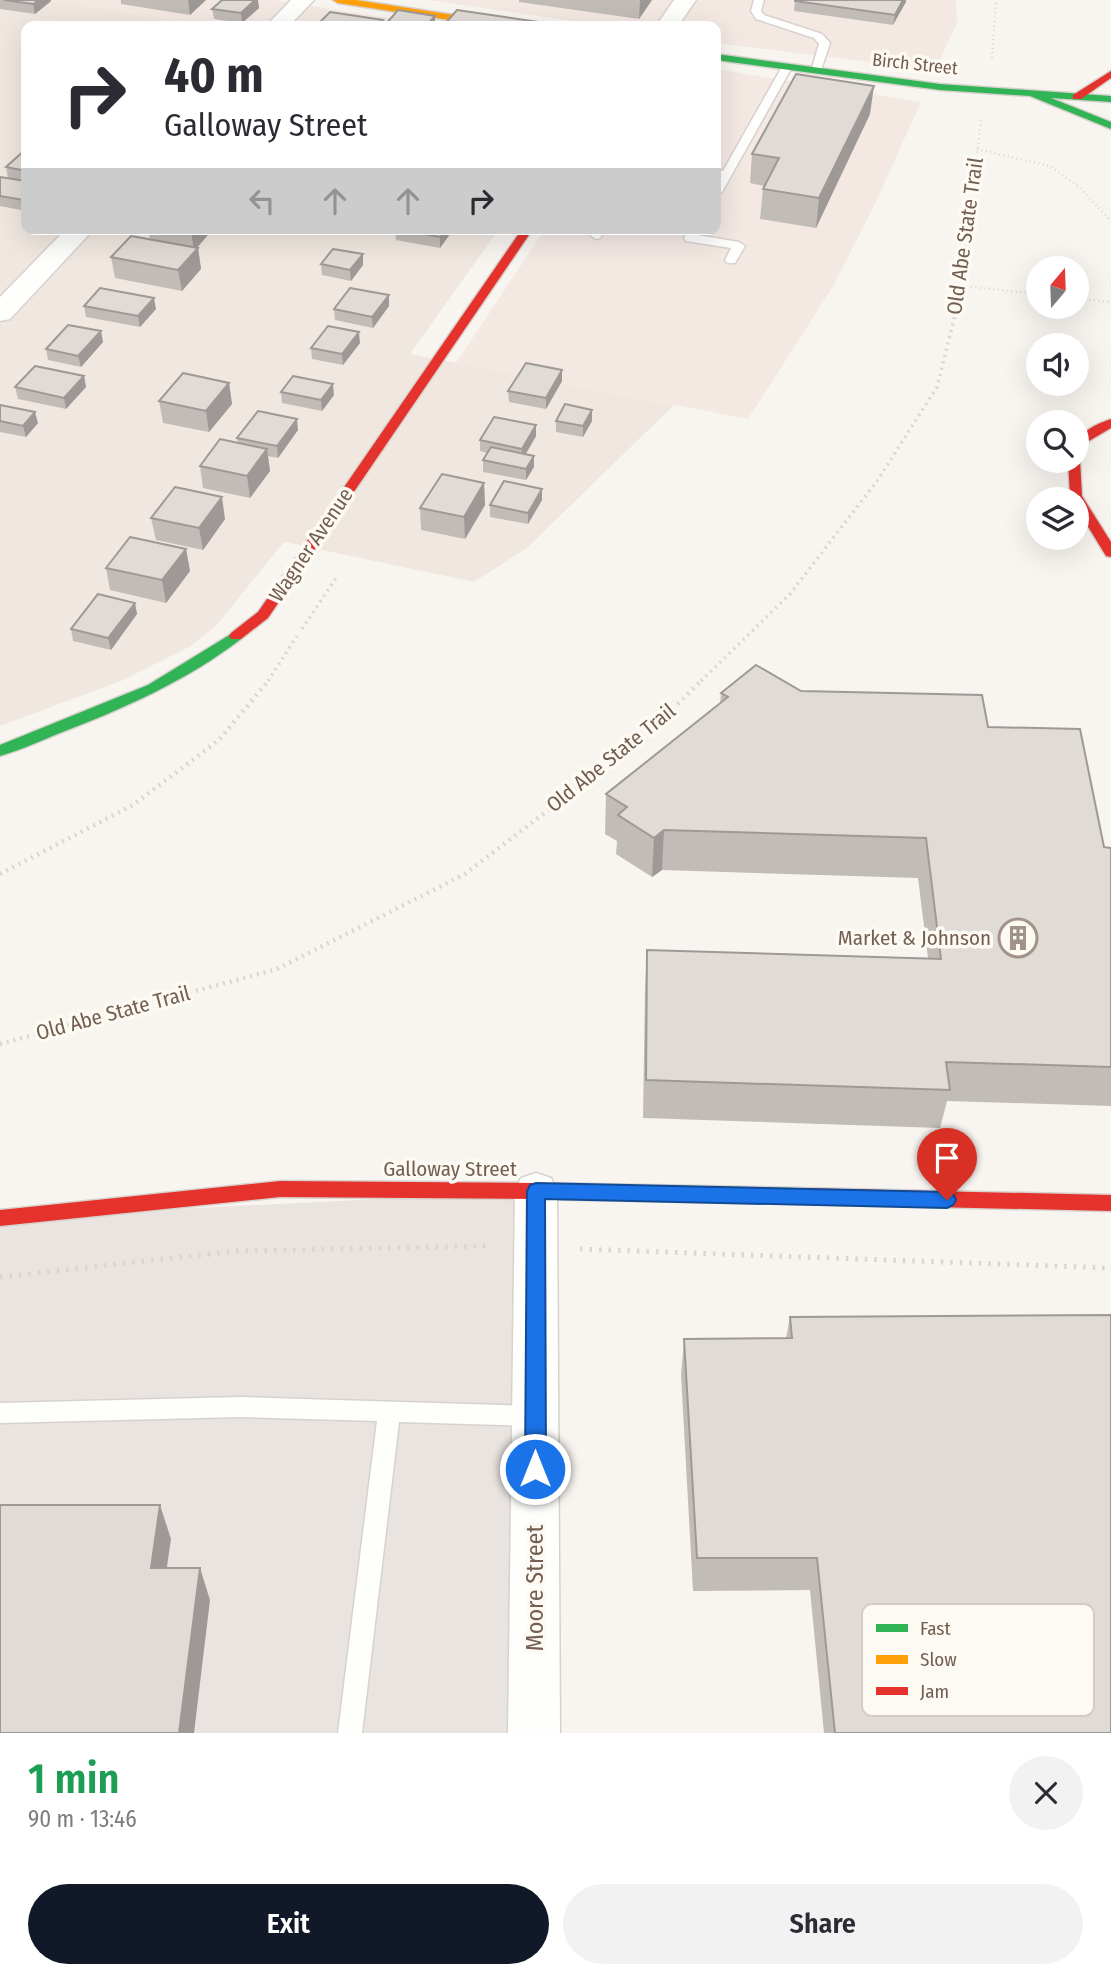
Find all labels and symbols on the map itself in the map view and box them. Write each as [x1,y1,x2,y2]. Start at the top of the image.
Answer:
street label: Birch Street [871,49,959,79]
street label: Old Abe State Trail [941,155,989,316]
north arrow [1026,256,1088,318]
street label: Wagner Avenue [263,483,359,607]
street label: Old Abe State Trail [541,698,681,818]
building icon: Market & Johnson [997,917,1039,959]
place label: Market & Johnson [838,925,991,951]
street label: Old Abe State Trail [33,980,193,1046]
pin [917,1128,977,1200]
street label: Galloway Street [383,1156,517,1182]
position arrow [498,1432,572,1506]
street label: Moore Street [521,1525,549,1651]
legend [862,1604,1094,1716]
text: Fast [920,1617,951,1640]
text: Slow [920,1648,957,1671]
text: Jam [920,1680,949,1703]

